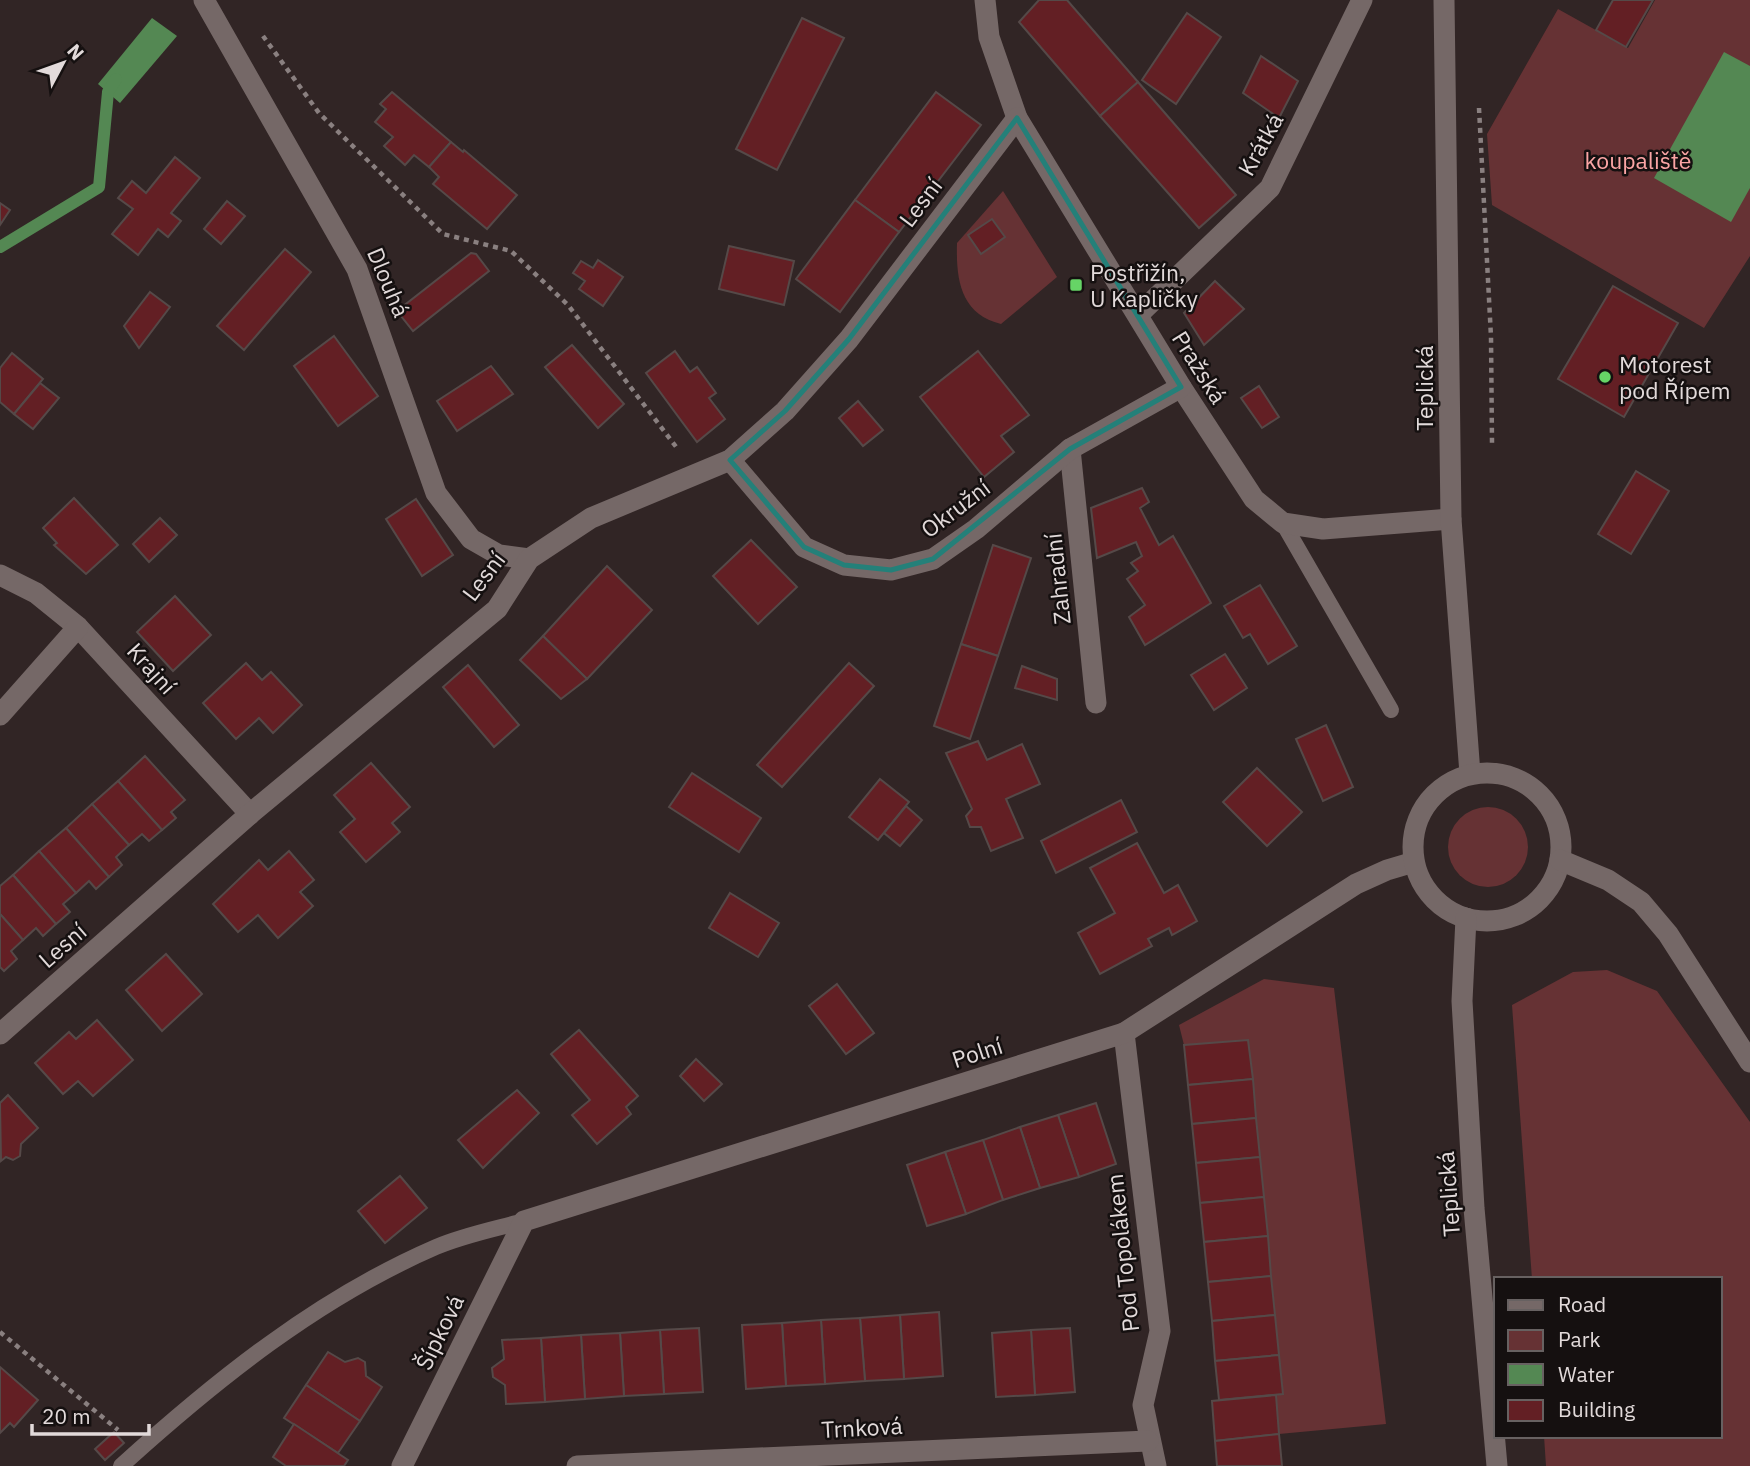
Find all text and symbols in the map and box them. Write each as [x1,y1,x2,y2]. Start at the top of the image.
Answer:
north arrow [28,28,98,98]
text: N [62,39,89,65]
street label: Krátká [1231,107,1289,181]
park label: koupaliště [1585,145,1691,175]
street label: Lesní [892,171,948,233]
street label: Dlouhá [361,243,417,321]
place label: Postřižín, U Kapličky [1090,257,1199,313]
marker: Postřižín, U Kapličky [1068,277,1084,293]
street label: Pražská [1166,325,1234,409]
street label: Teplická [1409,345,1439,431]
place label: Motorest pod Řípem [1619,349,1731,405]
marker: Motorest pod Řípem [1597,369,1613,385]
street label: Okružní [914,472,996,544]
street label: Zahradní [1037,532,1077,626]
street label: Lesní [455,545,511,607]
street label: Krajní [121,636,183,700]
street label: Lesní [32,916,92,974]
street label: Polní [948,1030,1006,1074]
street label: Teplická [1430,1150,1466,1238]
street label: Pod Topolákem [1099,1172,1145,1334]
legend [1494,1277,1722,1438]
street label: Šípková [408,1289,470,1375]
text: Road [1558,1290,1606,1318]
text: Park [1558,1325,1601,1353]
text: Water [1558,1360,1615,1388]
scale bar [32,1392,149,1436]
text: Building [1558,1395,1635,1423]
text: 20 m [42,1402,91,1430]
street label: Trnková [821,1410,903,1444]

